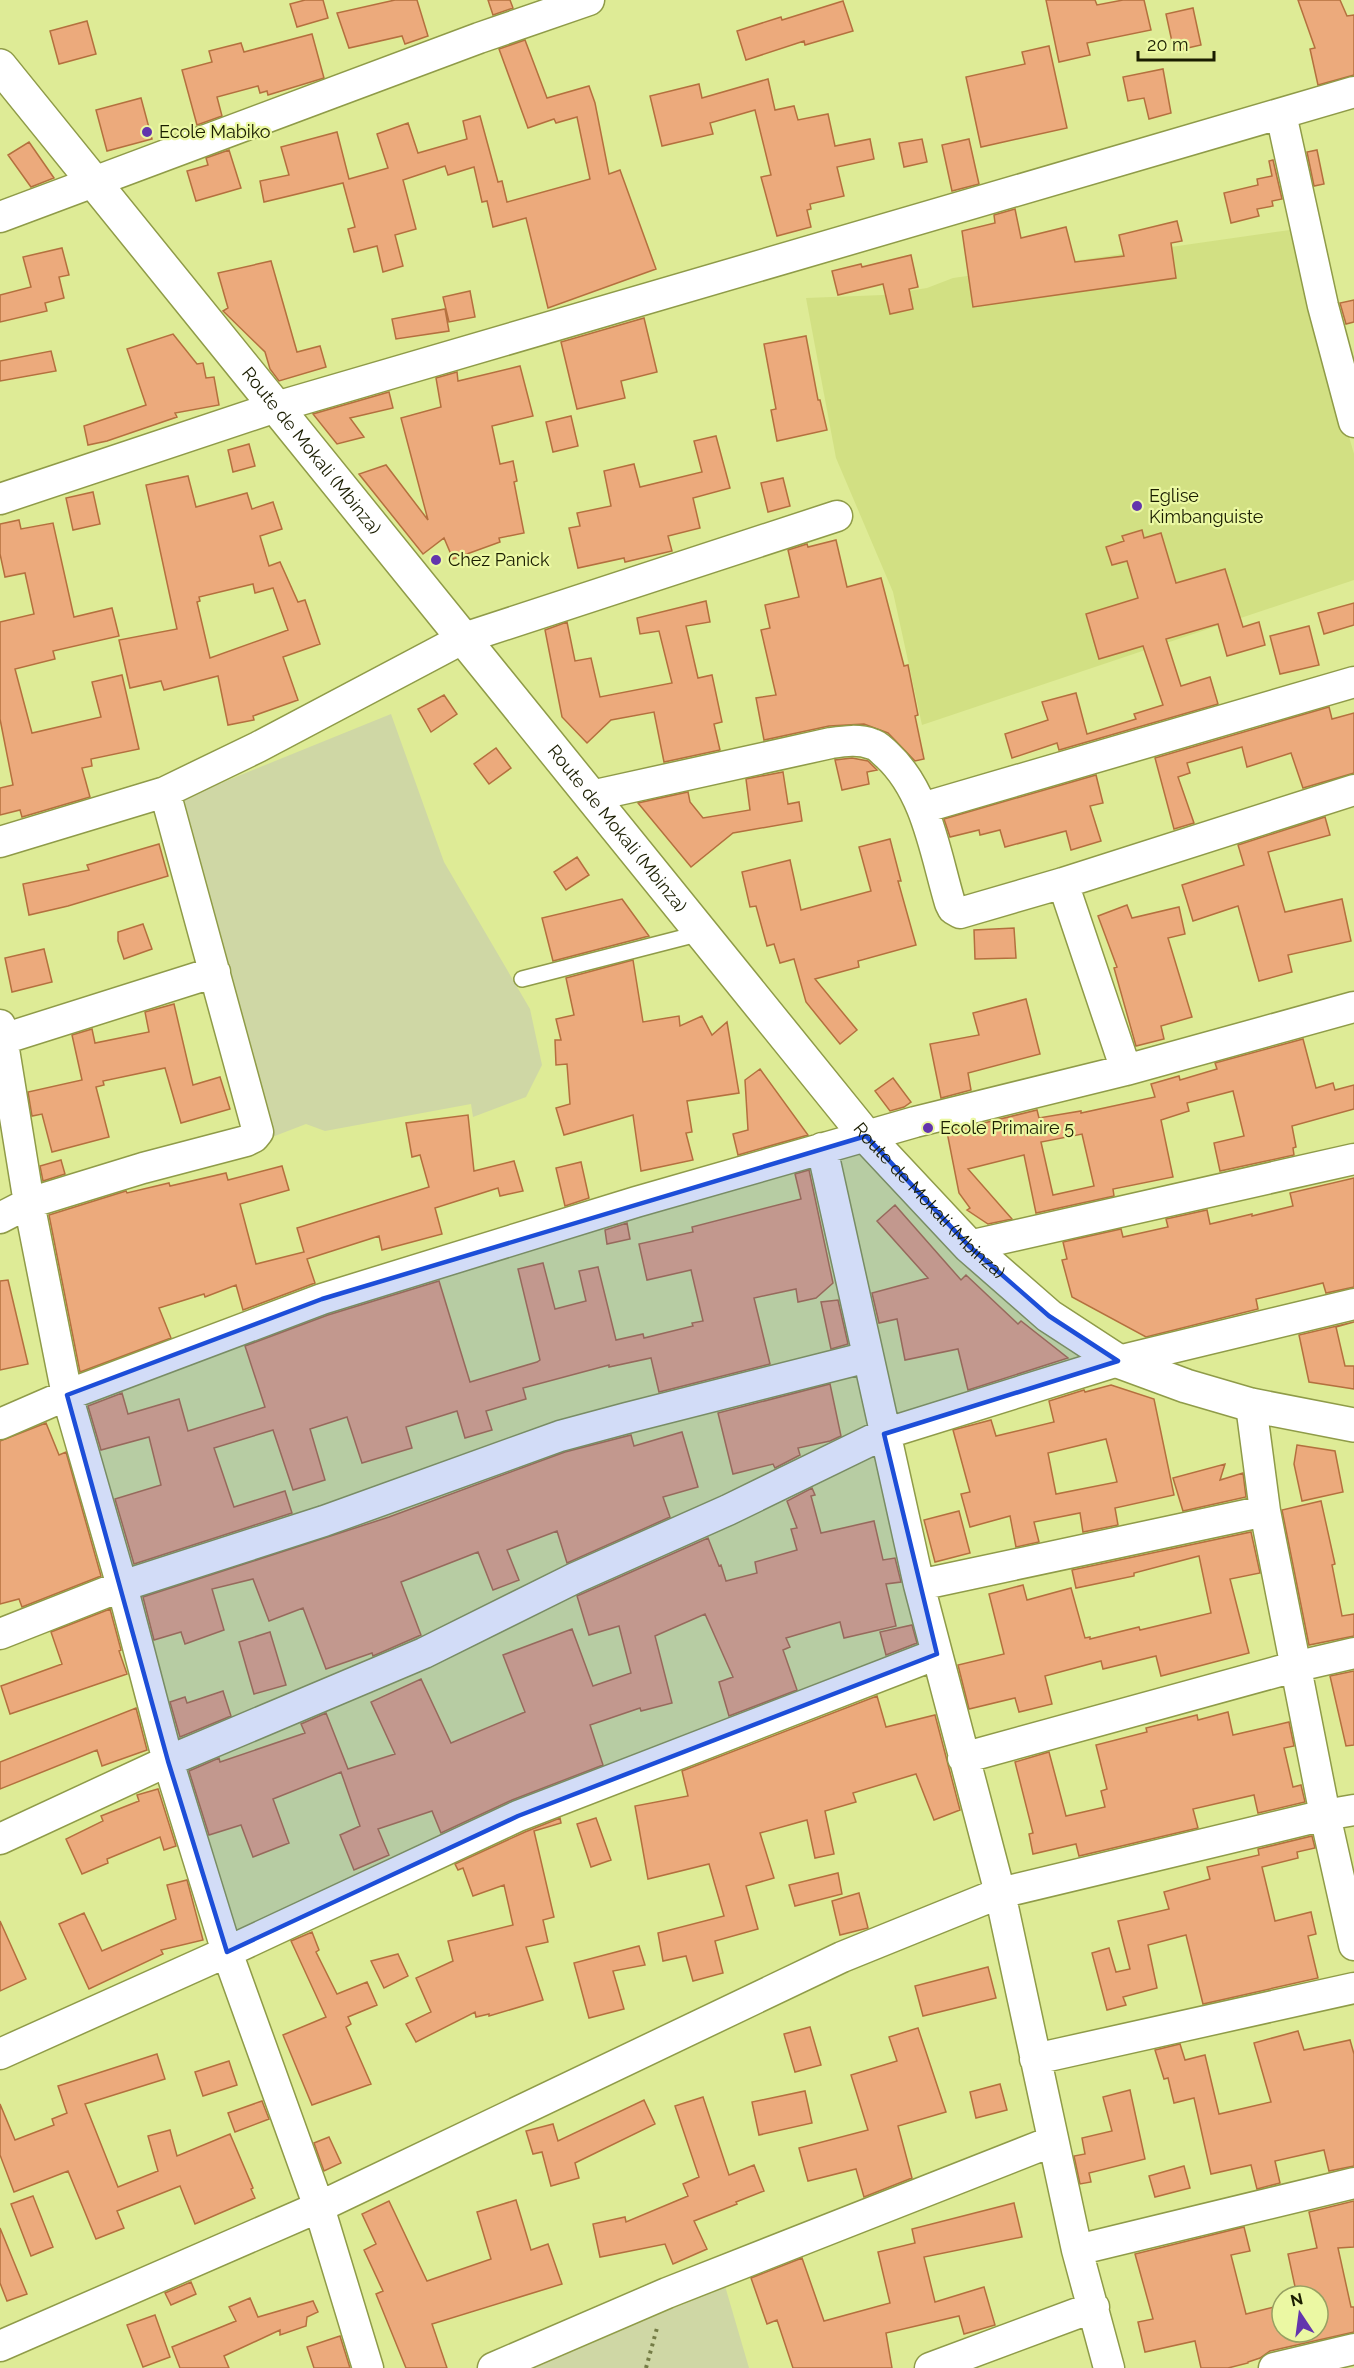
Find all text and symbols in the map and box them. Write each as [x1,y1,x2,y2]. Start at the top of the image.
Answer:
scale bar [1138,24,1214,62]
text: 20 m [1147,34,1189,55]
place label: Ecole Mabiko [159,121,271,142]
marker: Ecole Mabiko [140,125,154,139]
street label: Route de Mokali (Mbinza) [238,363,386,538]
place label: Eglise Kimbanguiste [1149,485,1264,527]
marker: Eglise Kimbanguiste [1130,499,1144,513]
place label: Chez Panick [448,549,550,570]
marker: Chez Panick [429,553,443,567]
street label: Route de Mokali (Mbinza) [544,740,692,916]
place label: Ecole Primaire 5 [940,1117,1074,1138]
street label: Route de Mokali (Mbinza) [849,1118,1010,1283]
marker: Ecole Primaire 5 [921,1121,935,1135]
north arrow [1270,2284,1330,2344]
text: N [1289,2289,1305,2311]

